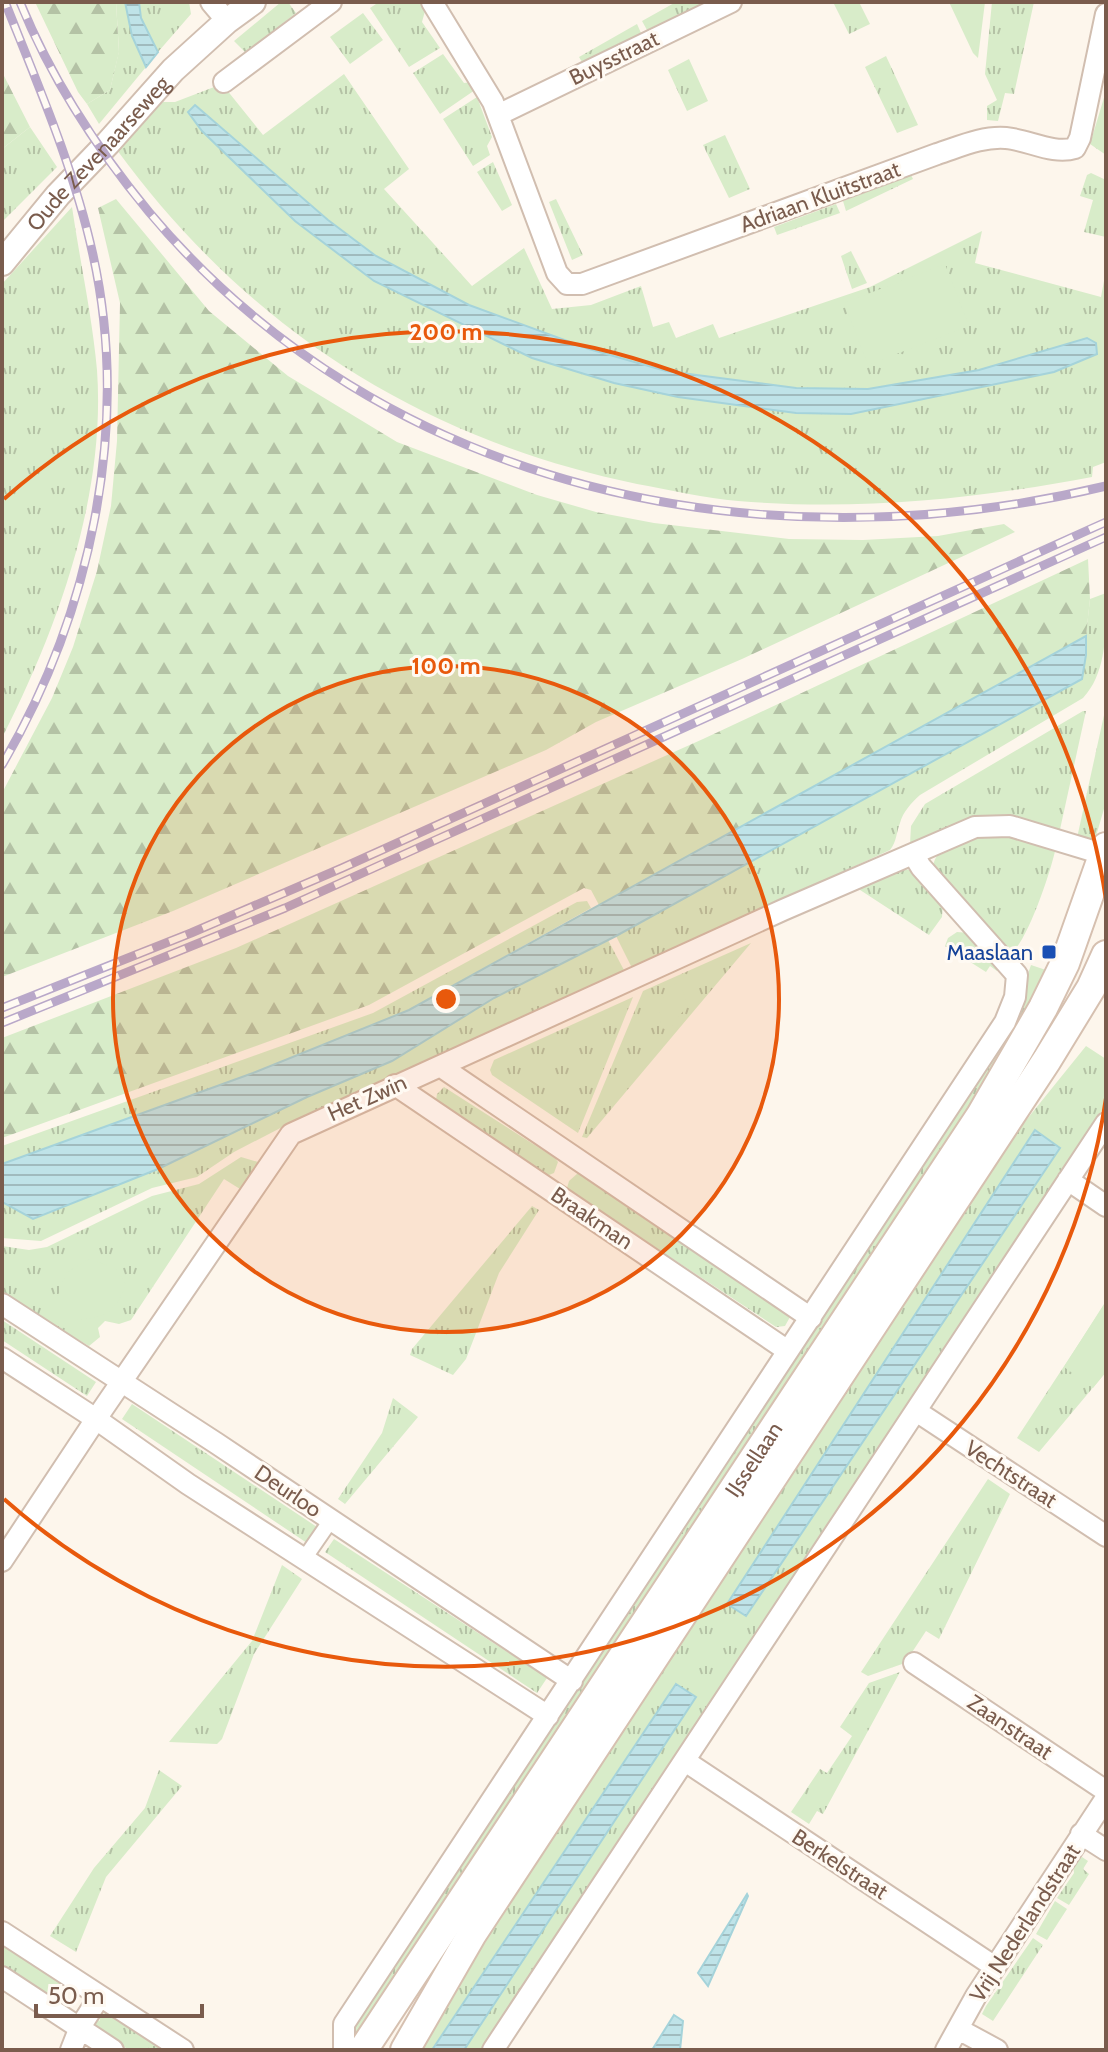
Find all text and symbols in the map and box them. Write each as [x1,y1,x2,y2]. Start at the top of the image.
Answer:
street label: Buysstraat [565,25,664,91]
street label: Oude Zevenaarseweg [21,69,176,236]
street label: Adriaan Kluitstraat [736,155,904,238]
text: 200 m [410,317,482,346]
text: 100 m [411,651,481,680]
place label: Maaslaan [946,939,1033,966]
marker: Maaslaan [1040,943,1058,961]
centre of rings [432,985,460,1013]
street label: Het Zwin [323,1069,411,1127]
street label: Braakman [546,1181,638,1255]
street label: IJssellaan [719,1417,788,1502]
street label: Vechtstraat [960,1434,1063,1514]
street label: Deurloo [249,1459,327,1523]
street label: Zaanstraat [962,1689,1058,1766]
street label: Berkelstraat [787,1823,893,1905]
street label: Vrij Nederlandstraat [964,1839,1086,2007]
scale bar [36,1968,202,2018]
text: 50 m [48,1981,104,2010]

